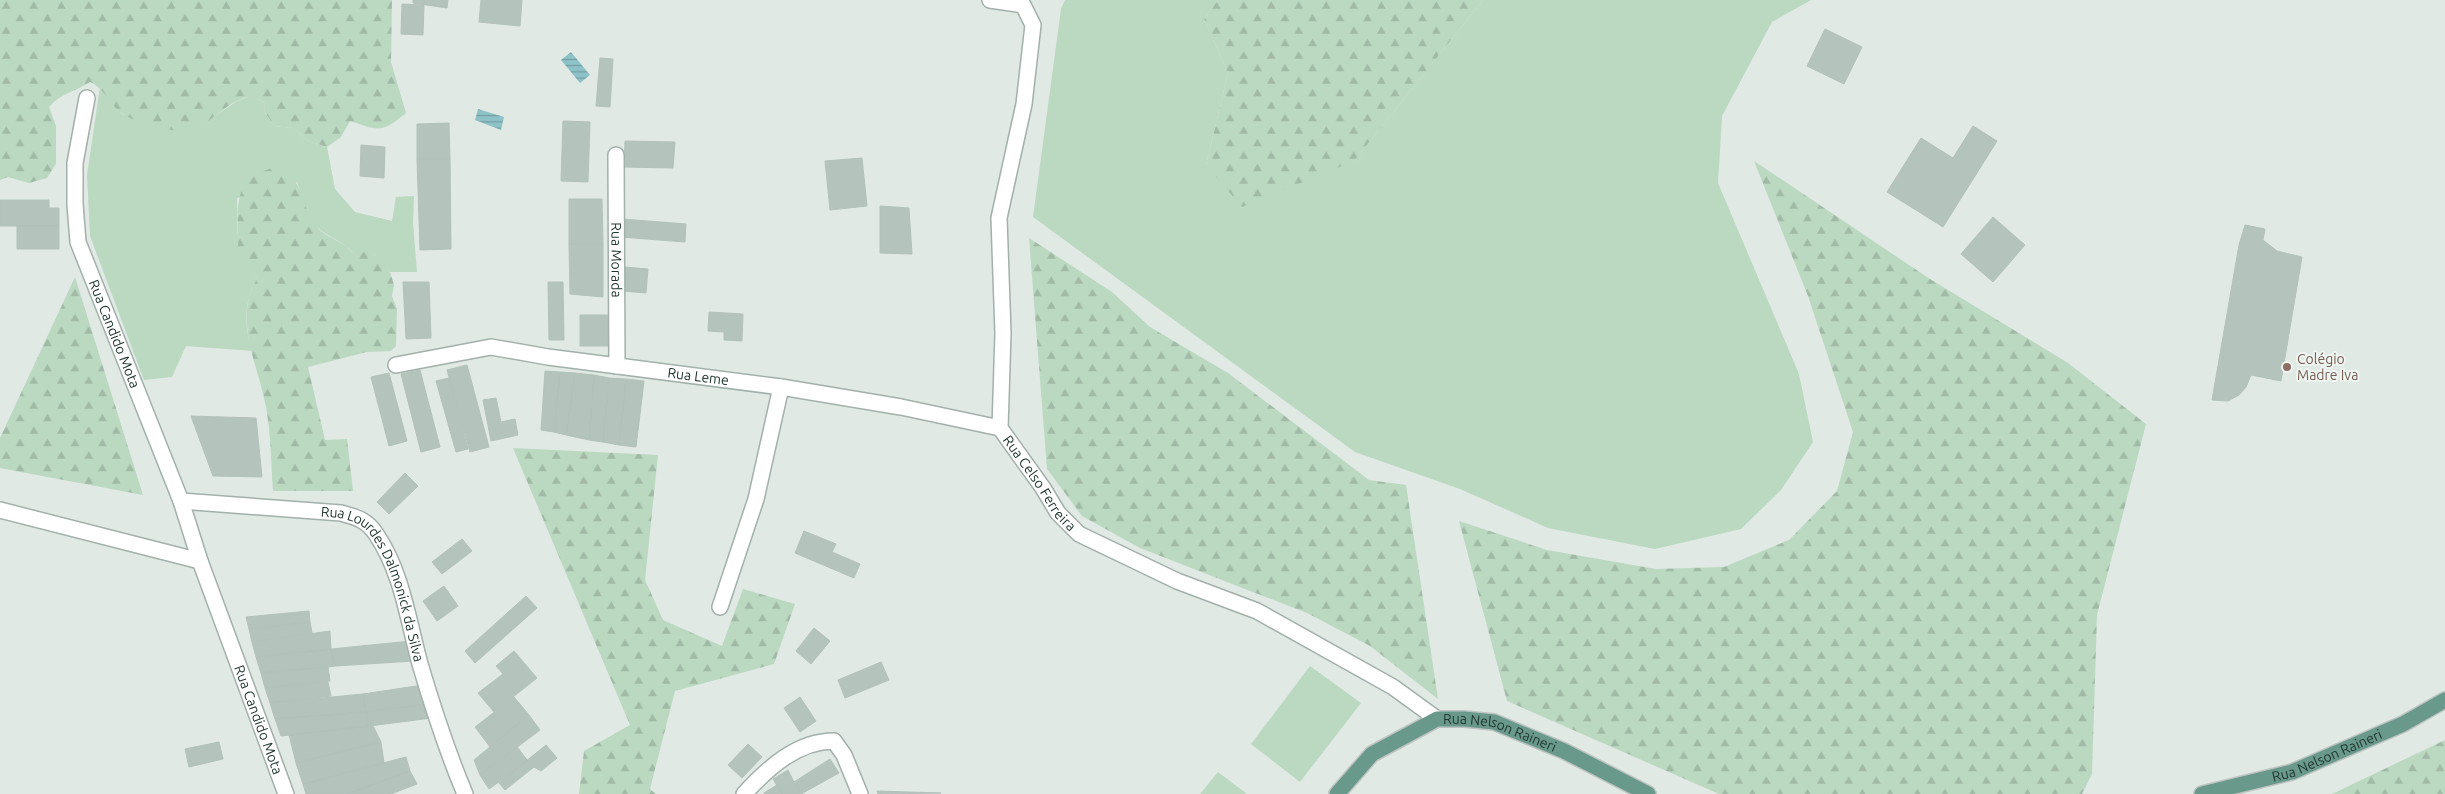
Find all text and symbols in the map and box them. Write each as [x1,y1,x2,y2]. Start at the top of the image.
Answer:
street label: Rua Morada [608,222,625,298]
street label: Rua Candido Mota [86,277,143,390]
place label: Colégio Madre Iva [2297,351,2358,383]
marker: Colégio Madre Iva [2281,361,2293,373]
street label: Rua Leme [667,364,730,388]
street label: Rua Celso Ferreira [1000,432,1079,534]
street label: Rua Lourdes Dalmonick da Silva [320,504,427,663]
street label: Rua Candido Mota [231,663,286,776]
street label: Rua Nelson Raineri [1443,711,1559,755]
street label: Rua Nelson Raineri [2270,726,2384,785]

